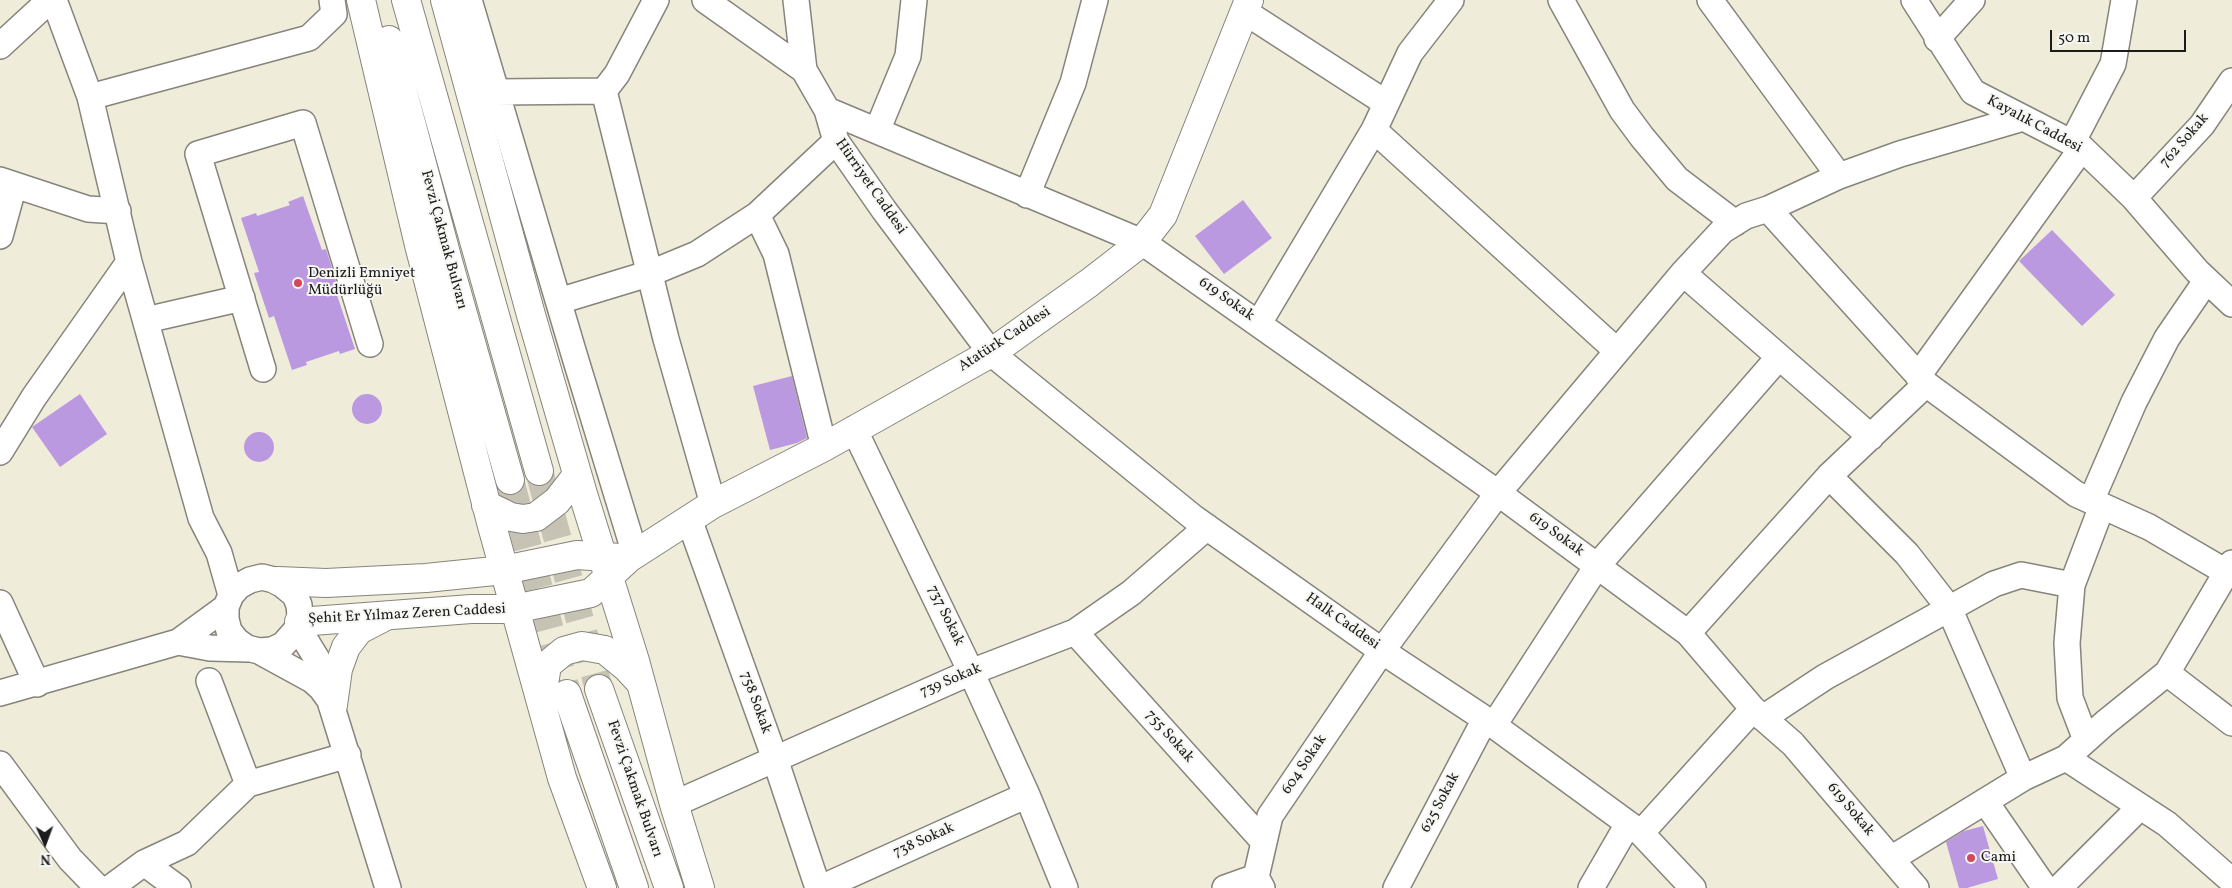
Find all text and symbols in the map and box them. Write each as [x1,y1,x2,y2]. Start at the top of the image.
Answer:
scale bar [2052,20,2188,52]
text: 50 m [2058,28,2090,49]
street label: Kayalık Caddesi [1983,92,2085,158]
street label: 762 Sokak [2157,110,2213,172]
street label: Hürriyet Caddesi [830,136,910,238]
street label: Fevzi Çakmak Bulvarı [416,168,470,312]
place label: Denizli Emniyet Müdürlüğü [308,265,415,300]
street label: 619 Sokak [1195,274,1257,326]
marker: Denizli Emniyet Müdürlüğü [292,277,304,289]
street label: Atatürk Caddesi [956,304,1054,376]
street label: 619 Sokak [1525,509,1587,561]
street label: 737 Sokak [923,583,967,649]
street label: Halk Caddesi [1301,590,1383,654]
street label: Şehit Er Yılmaz Zeren Caddesi [308,601,506,629]
street label: 739 Sokak [918,660,984,702]
street label: 758 Sokak [735,669,775,737]
street label: 755 Sokak [1141,707,1197,767]
street label: Fevzi Çakmak Bulvarı [602,718,666,860]
street label: 604 Sokak [1278,732,1332,798]
street label: 625 Sokak [1418,770,1464,836]
street label: 619 Sokak [1822,780,1878,840]
north arrow [20,818,70,868]
street label: 738 Sokak [891,820,957,862]
text: N [40,849,51,868]
place label: Cami [1981,849,2016,867]
marker: Cami [1965,852,1977,864]

